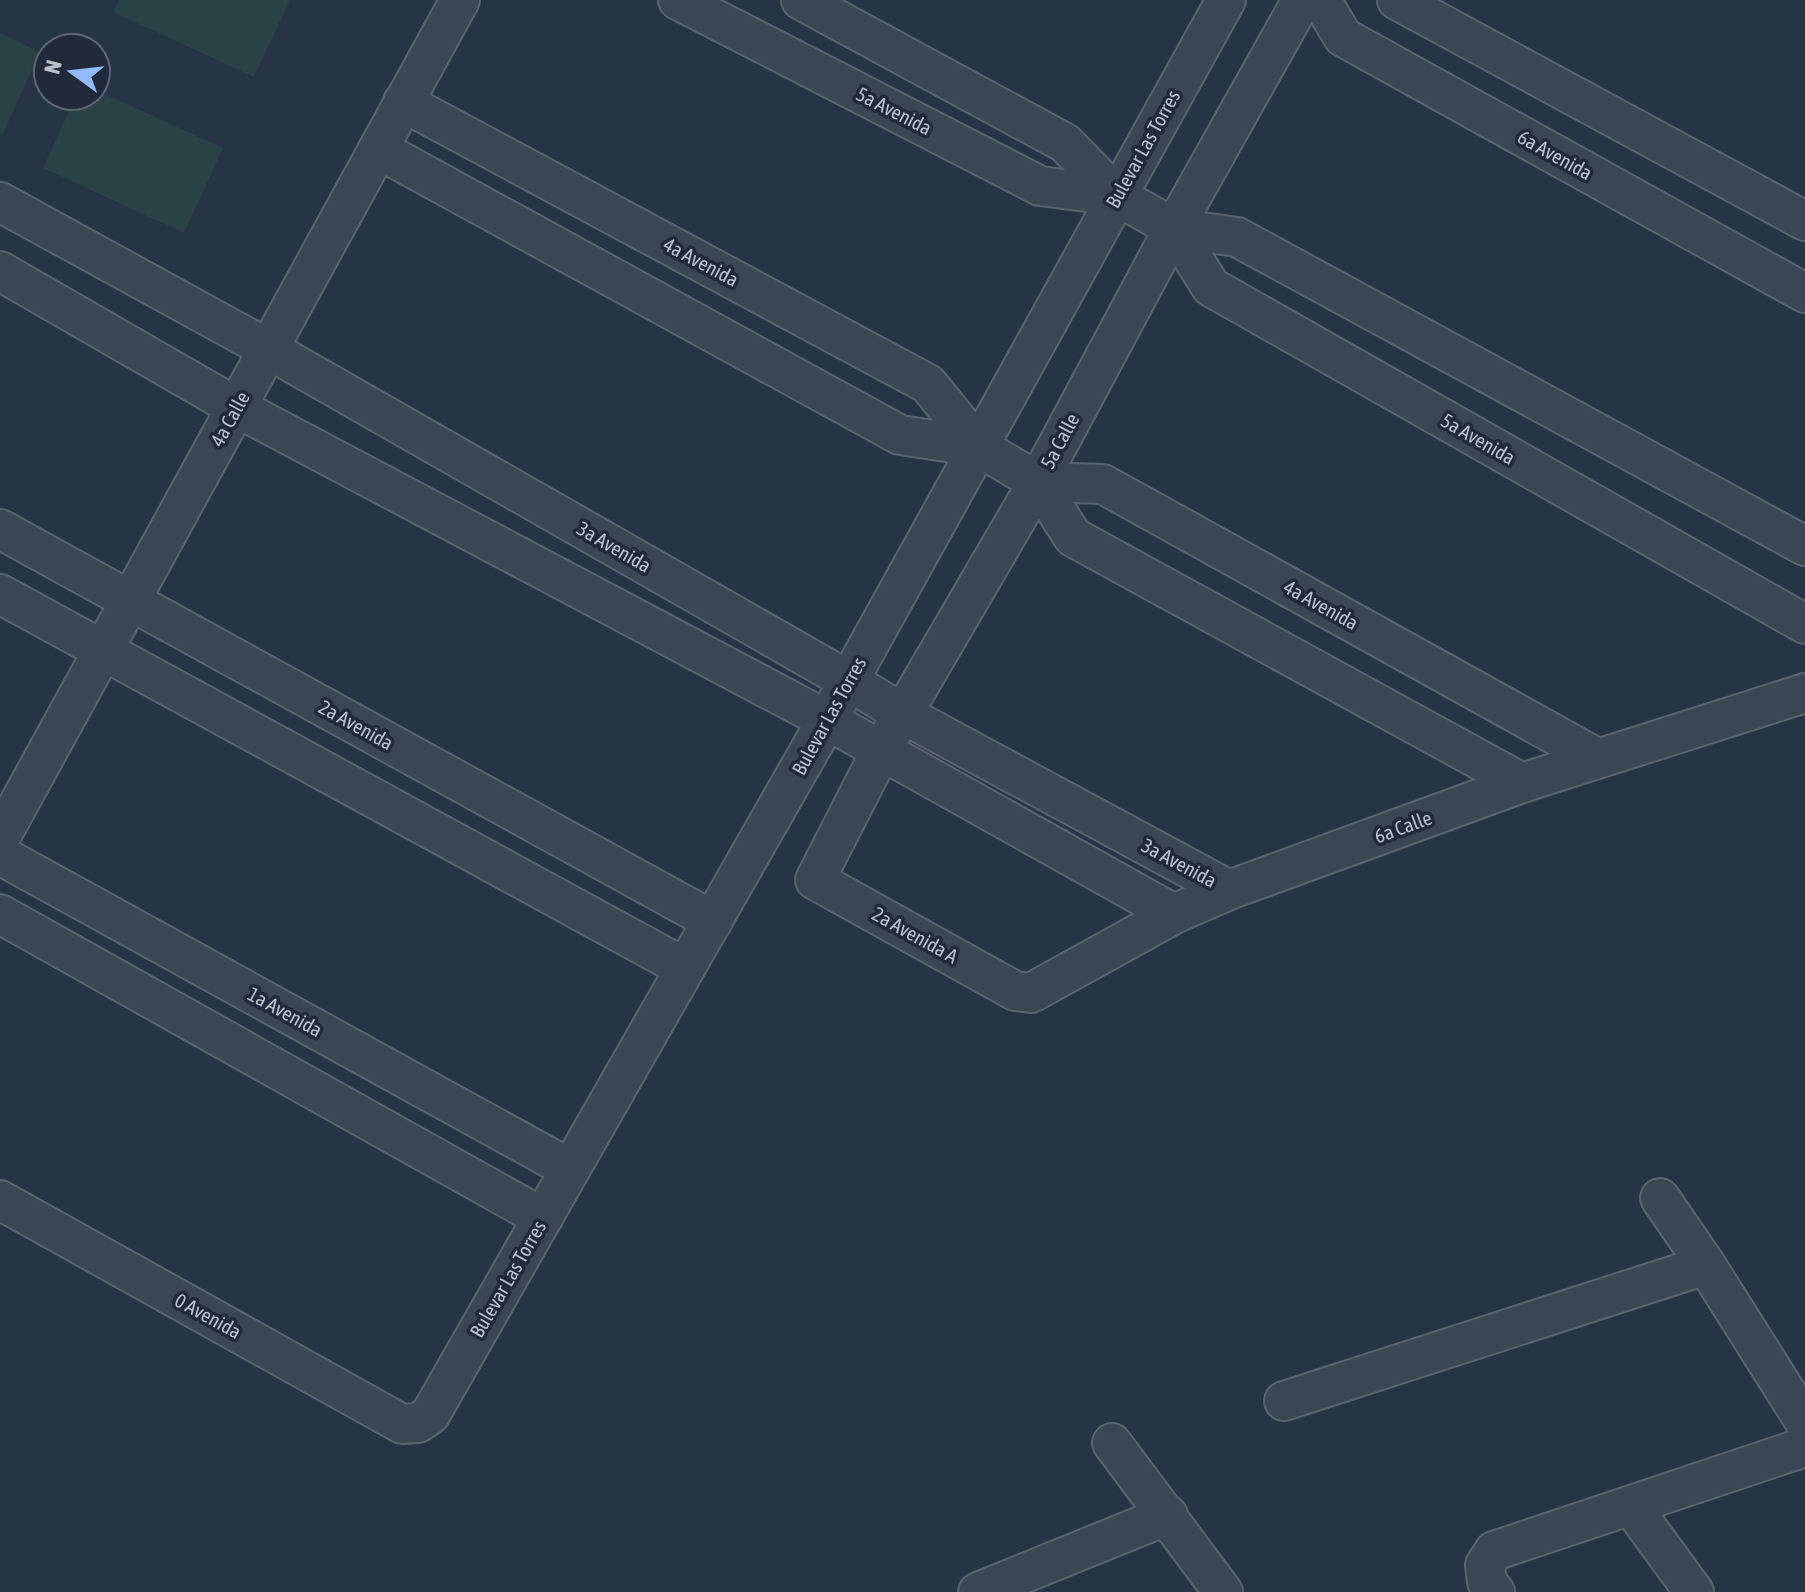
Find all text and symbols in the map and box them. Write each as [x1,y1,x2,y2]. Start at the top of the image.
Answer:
north arrow [32,32,112,112]
text: N [38,57,67,76]
street label: 5a Avenida [853,82,936,139]
street label: Bulevar Las Torres [1101,86,1184,212]
street label: 6a Avenida [1514,125,1596,184]
street label: 4a Avenida [660,232,743,291]
street label: 4a Calle [205,387,254,450]
street label: 5a Avenida [1437,408,1519,469]
street label: 5a Calle [1036,409,1084,472]
street label: 3a Avenida [573,516,655,577]
street label: 4a Avenida [1280,575,1362,634]
street label: Bulevar Las Torres [787,653,870,779]
street label: 2a Avenida [315,695,397,754]
street label: 6a Calle [1371,806,1435,847]
street label: 3a Avenida [1138,833,1221,892]
street label: 2a Avenida A [869,902,962,967]
street label: 1a Avenida [244,982,326,1041]
street label: Bulevar Las Torres [465,1216,550,1341]
street label: 0 Avenida [171,1288,245,1343]

